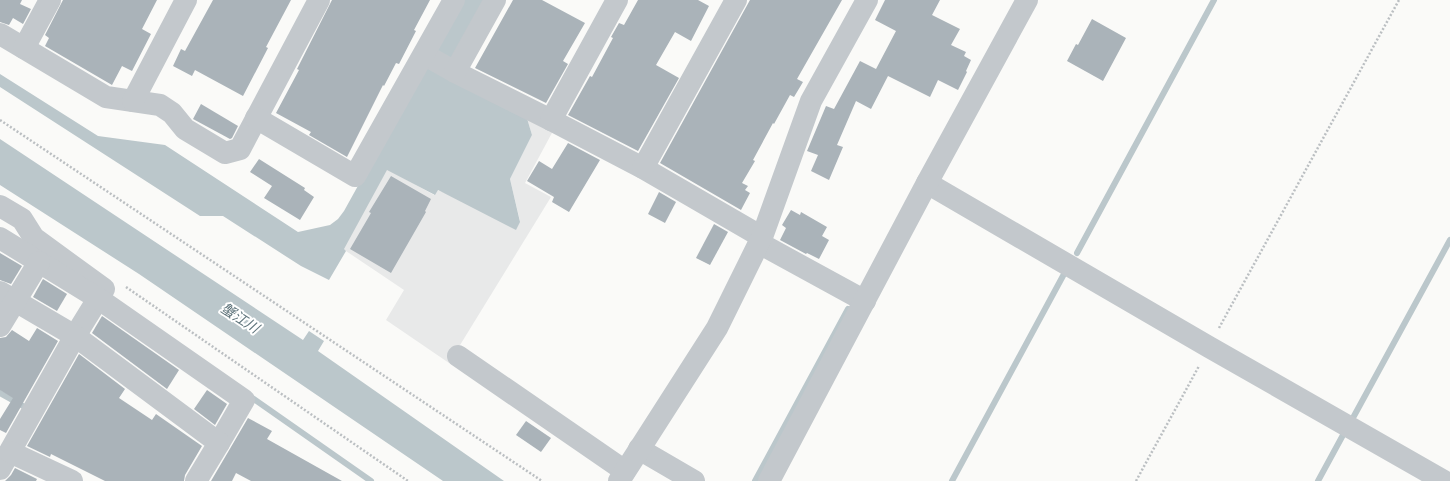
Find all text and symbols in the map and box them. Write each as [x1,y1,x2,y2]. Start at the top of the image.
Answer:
water label: 蟹江川 [217,300,264,338]

